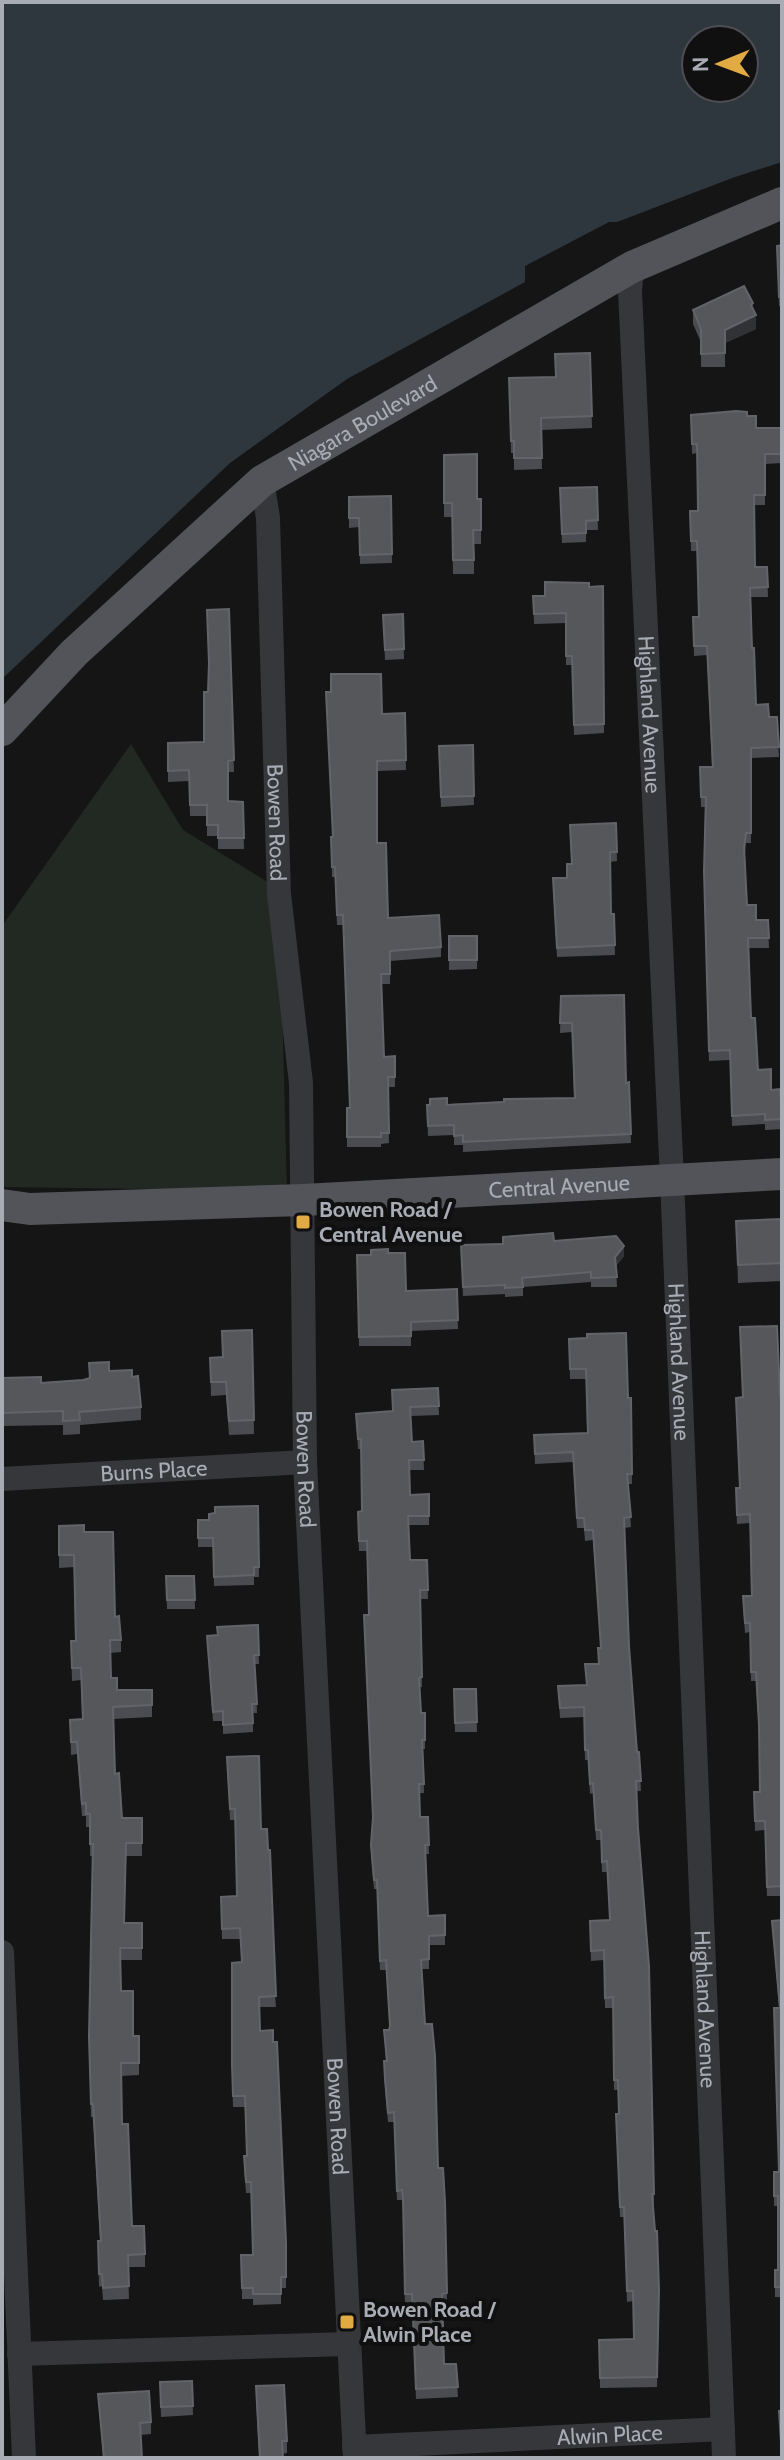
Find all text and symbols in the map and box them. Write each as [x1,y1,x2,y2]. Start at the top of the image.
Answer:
north arrow [680,24,760,104]
text: N [687,56,714,72]
street label: Niagara Boulevard [283,370,442,477]
street label: Highland Avenue [632,635,667,794]
street label: Bowen Road [261,763,292,881]
street label: Central Avenue [488,1169,631,1204]
place label: Bowen Road / Central Avenue [319,1196,462,1248]
marker: Bowen Road / Central Avenue [294,1213,312,1231]
street label: Highland Avenue [662,1282,696,1441]
street label: Bowen Road [290,1410,321,1528]
street label: Burns Place [99,1455,208,1487]
street label: Highland Avenue [689,1930,722,2089]
street label: Bowen Road [321,2057,354,2175]
place label: Bowen Road / Alwin Place [363,2296,497,2348]
marker: Bowen Road / Alwin Place [338,2313,356,2331]
street label: Alwin Place [556,2419,663,2451]

